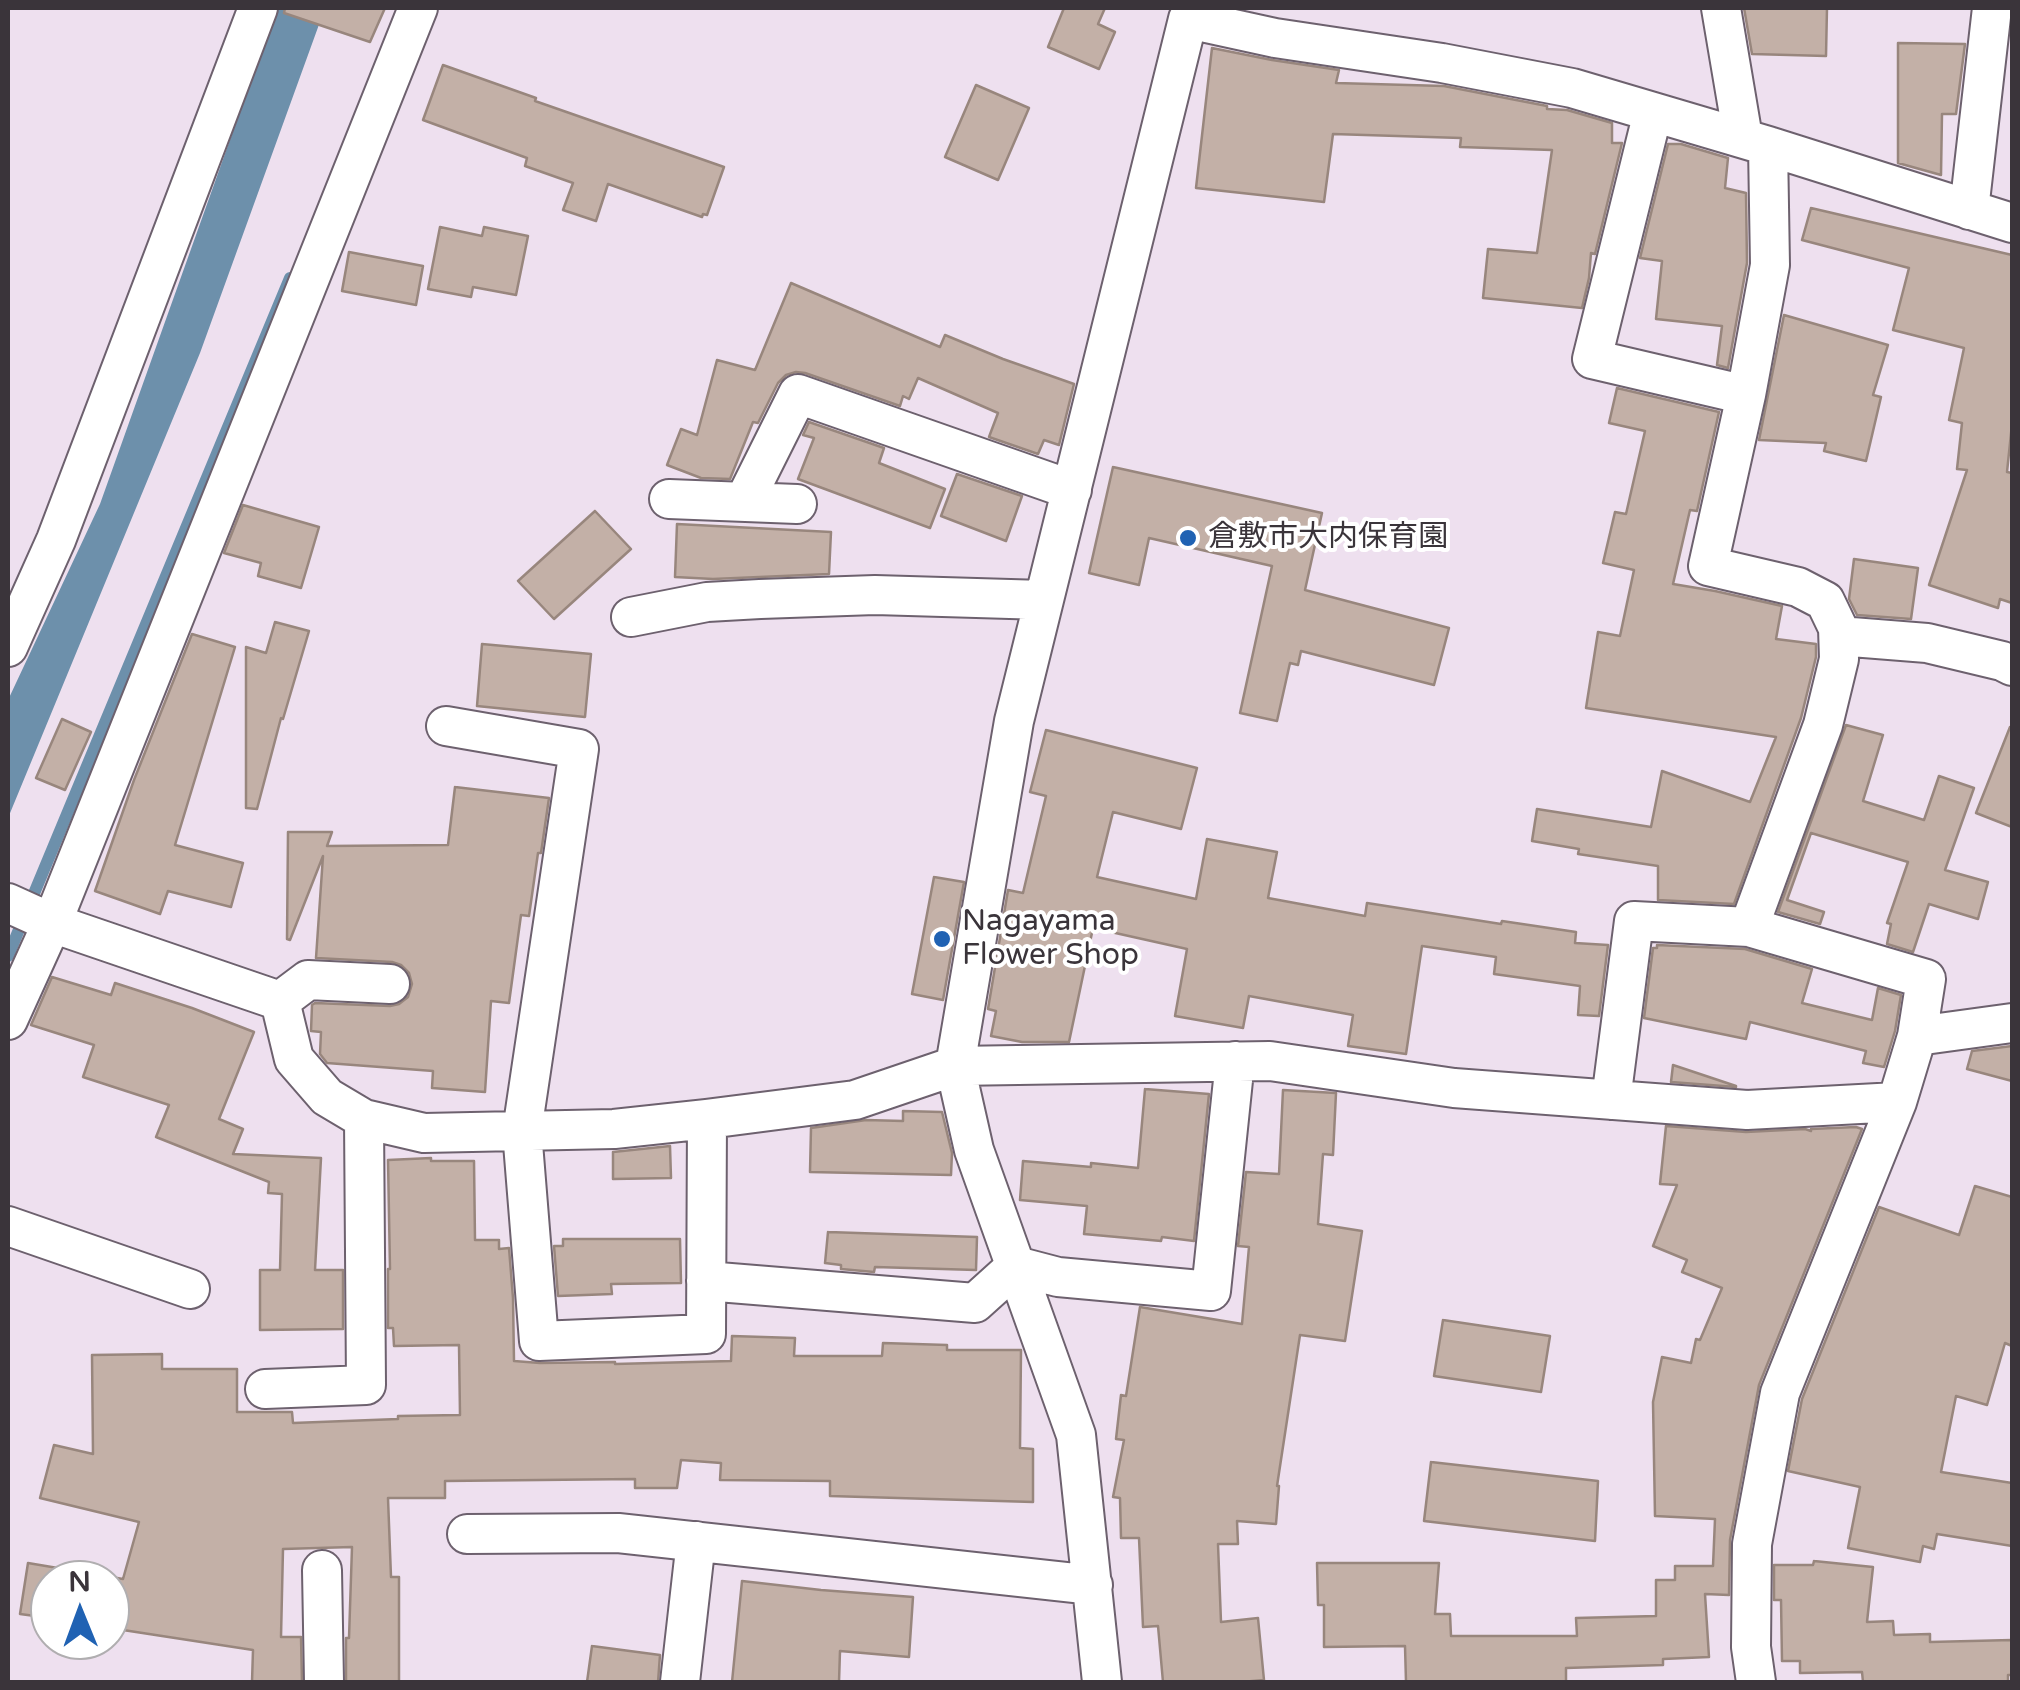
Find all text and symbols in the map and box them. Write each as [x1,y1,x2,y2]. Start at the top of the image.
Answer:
place label: 倉敷市大内保育園 [1208,520,1448,556]
marker: 倉敷市大内保育園 [1177,527,1199,549]
place label: Nagayama Flower Shop [962,904,1139,974]
marker: Nagayama Flower Shop [931,928,953,950]
north arrow [30,1560,130,1660]
text: N [68,1565,91,1599]

